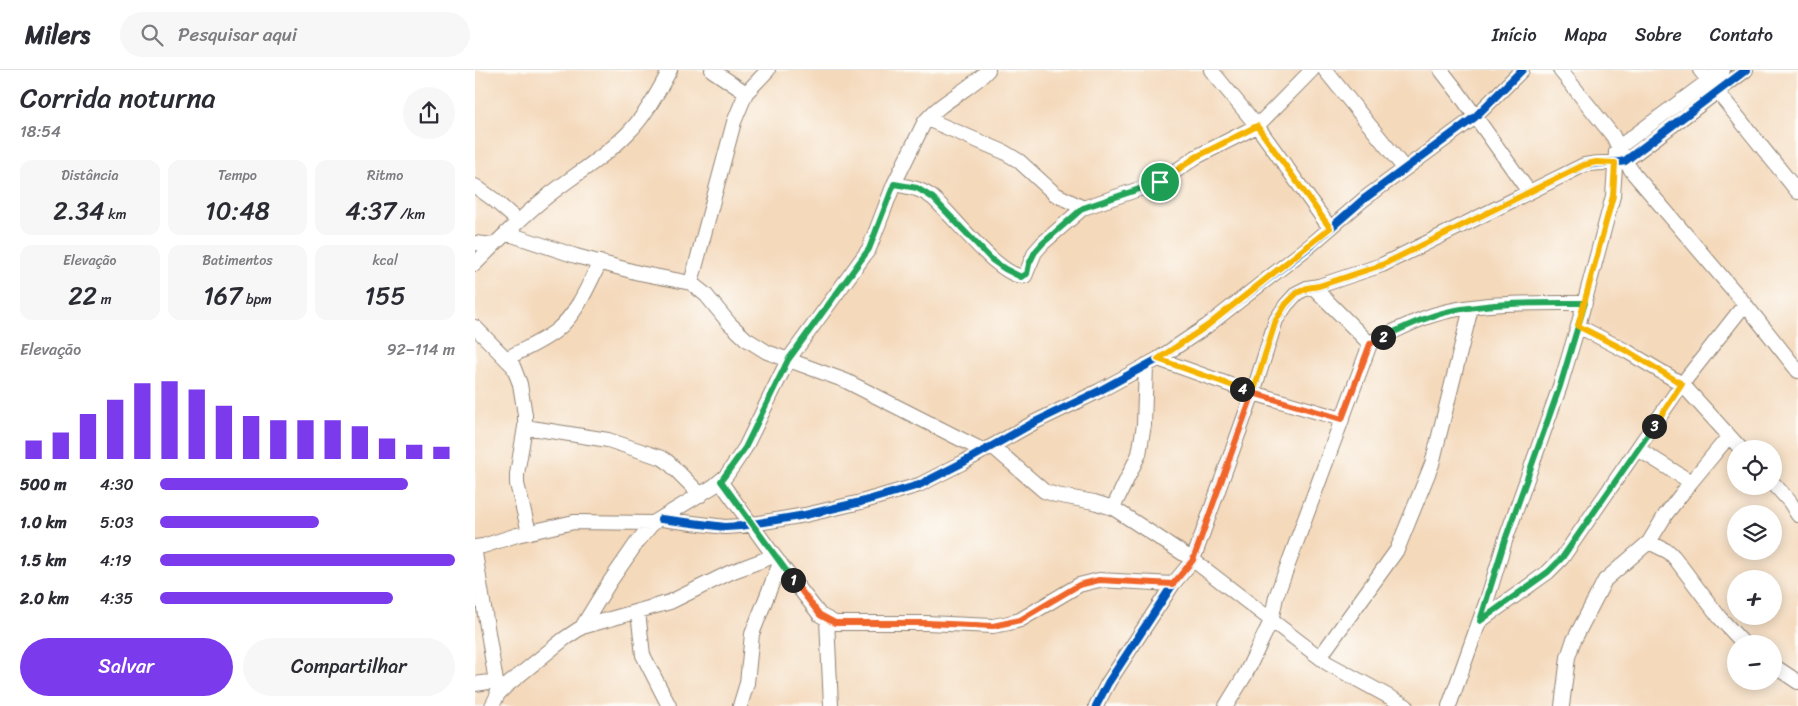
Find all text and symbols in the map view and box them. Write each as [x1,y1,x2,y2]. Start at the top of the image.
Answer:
search box [120,12,470,57]
text: Milers [25,14,90,56]
text: Pesquisar aqui [178,18,297,51]
text: Início [1492,19,1537,51]
text: Mapa [1565,19,1607,51]
text: Sobre [1635,19,1682,51]
text: Contato [1710,19,1773,51]
icon: search [138,21,166,49]
text: Corrida noturna [20,73,216,122]
button: share [403,87,455,139]
text: 18:54 [20,117,61,146]
pin [1139,161,1181,203]
text: Distância [61,163,118,188]
text: Tempo [218,163,257,188]
text: Ritmo [367,163,403,188]
icon: arrive [1146,168,1174,196]
text: 2.34 [53,188,105,233]
text: 10:48 [205,188,270,233]
text: 4:37 [345,188,396,233]
text: km [105,202,126,227]
text: /km [396,202,425,227]
text: Elevação [63,248,117,273]
text: Batimentos [202,248,273,273]
text: kcal [372,248,398,273]
text: 22 [68,273,97,318]
text: 167 [203,273,242,318]
text: 155 [365,273,406,318]
text: m [97,287,111,312]
text: bpm [242,287,272,312]
pin: 2 [1371,324,1395,350]
text: 2 [1379,325,1388,350]
text: Elevação [20,335,81,364]
text: 92–114 m [387,335,455,364]
pin: 4 [1229,376,1255,402]
text: 4 [1238,377,1247,402]
pin: 3 [1641,414,1667,438]
text: 3 [1651,414,1658,439]
map controls [1727,440,1782,690]
button: locate [1727,440,1782,495]
text: 500 m [20,470,66,499]
text: 4:30 [100,470,134,499]
button: layers [1727,505,1782,560]
text: 1.0 km [20,508,67,537]
text: 5:03 [100,508,134,537]
text: 1.5 km [20,546,66,575]
text: 4:19 [100,546,132,575]
pin: 1 [781,568,805,592]
text: 1 [790,568,797,593]
button: + [1727,570,1782,625]
text: 2.0 km [20,584,69,613]
text: 4:35 [100,584,133,613]
button: − [1727,635,1782,690]
button: Salvar [20,638,233,696]
button: Compartilhar [243,638,455,696]

